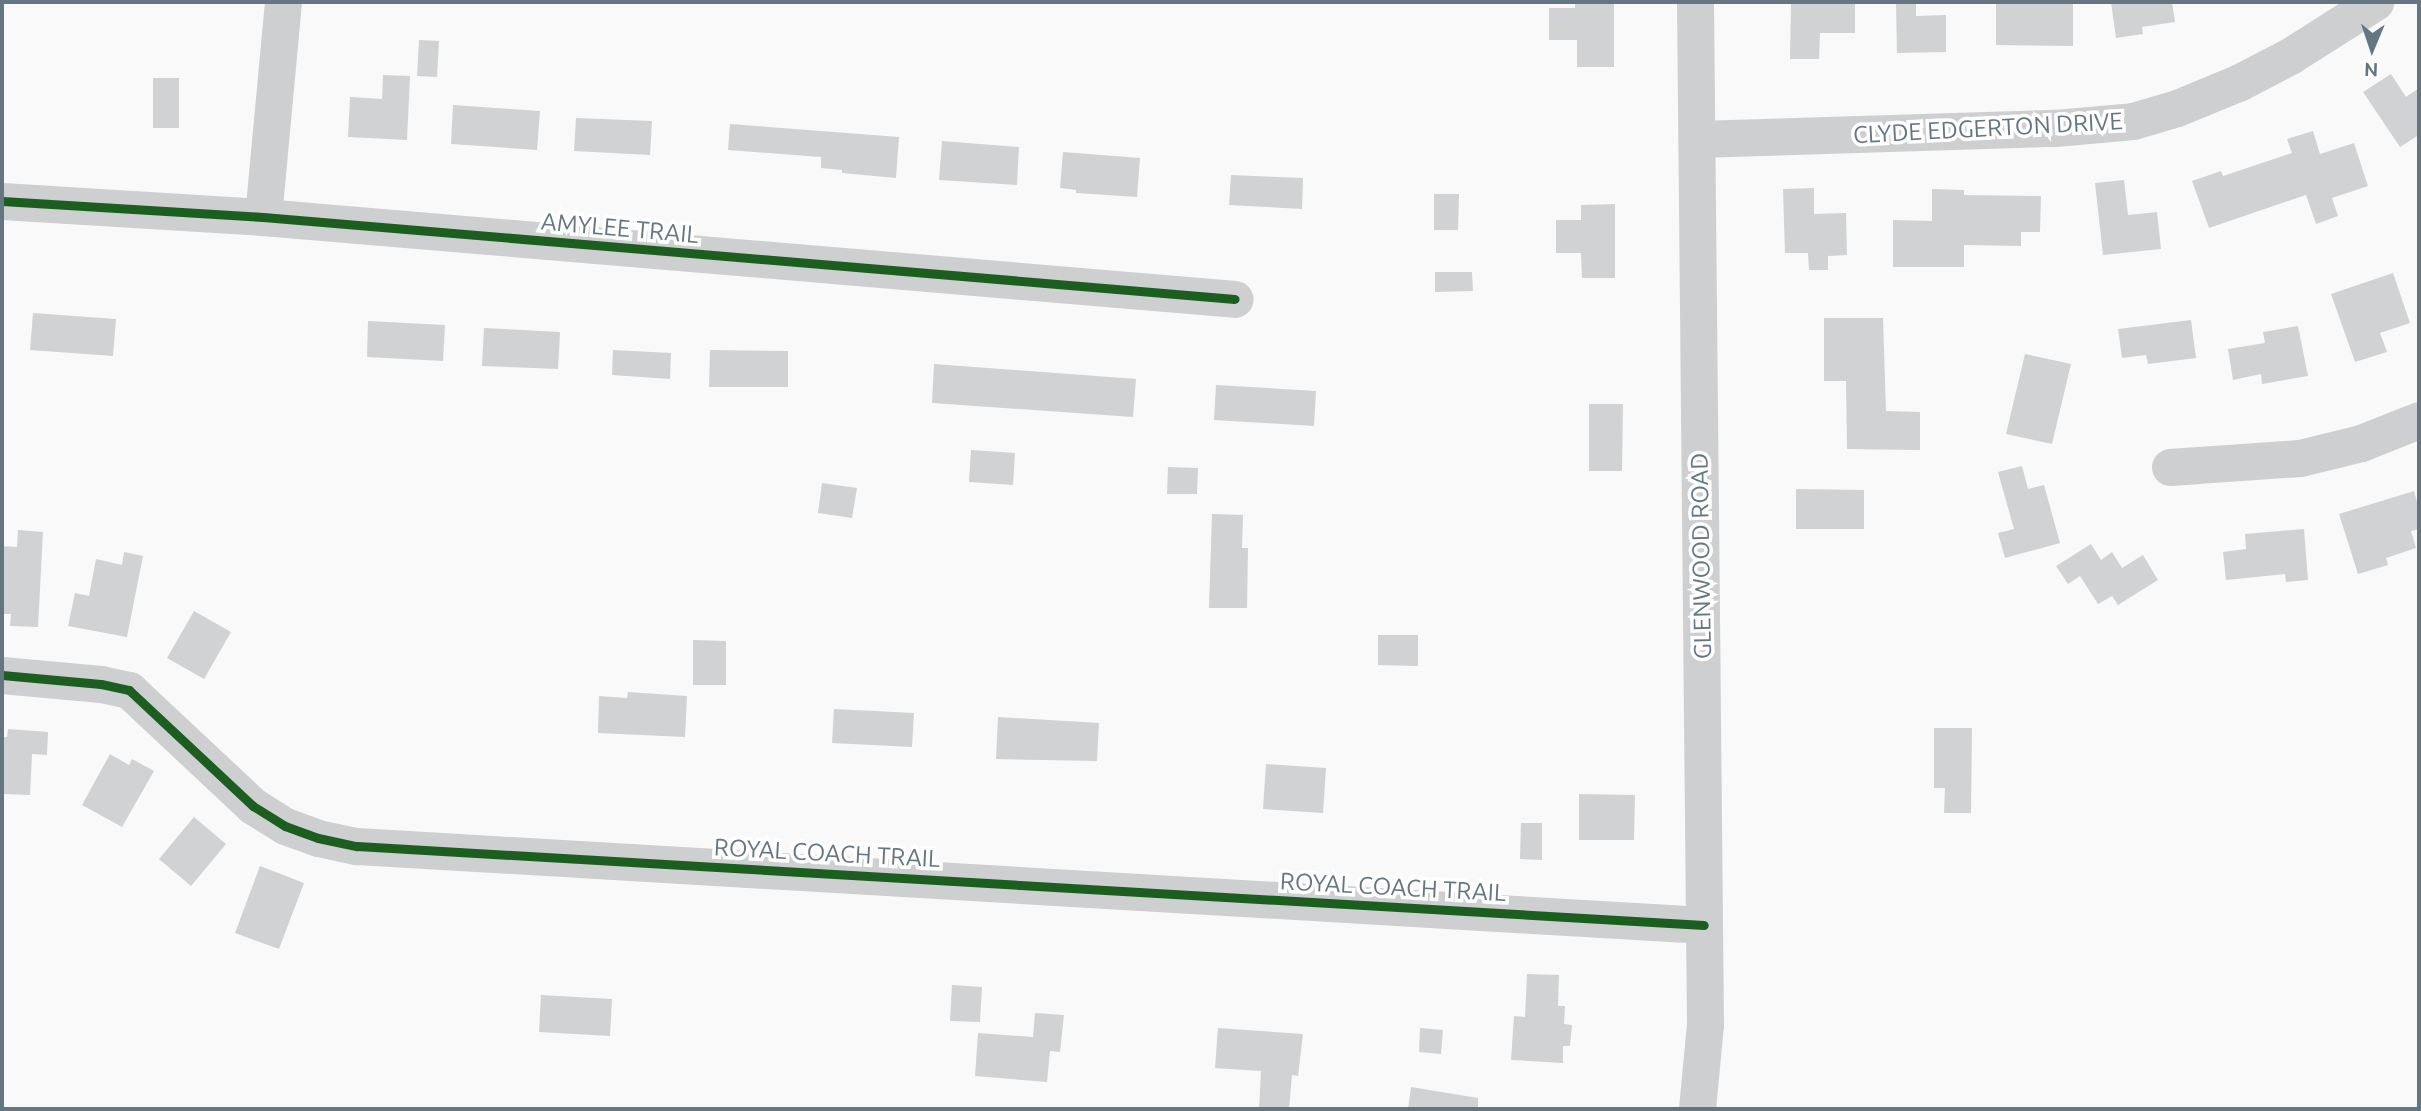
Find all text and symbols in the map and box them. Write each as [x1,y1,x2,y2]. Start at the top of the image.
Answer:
north arrow [2337,14,2407,84]
text: N [2364,59,2379,81]
street label: CLYDE EDGERTON DRIVE [1852,107,2124,149]
street label: AMYLEE TRAIL [540,207,700,249]
street label: GLENWOOD ROAD [1685,453,1717,659]
street label: ROYAL COACH TRAIL [713,833,941,873]
street label: ROYAL COACH TRAIL [1279,867,1507,907]

